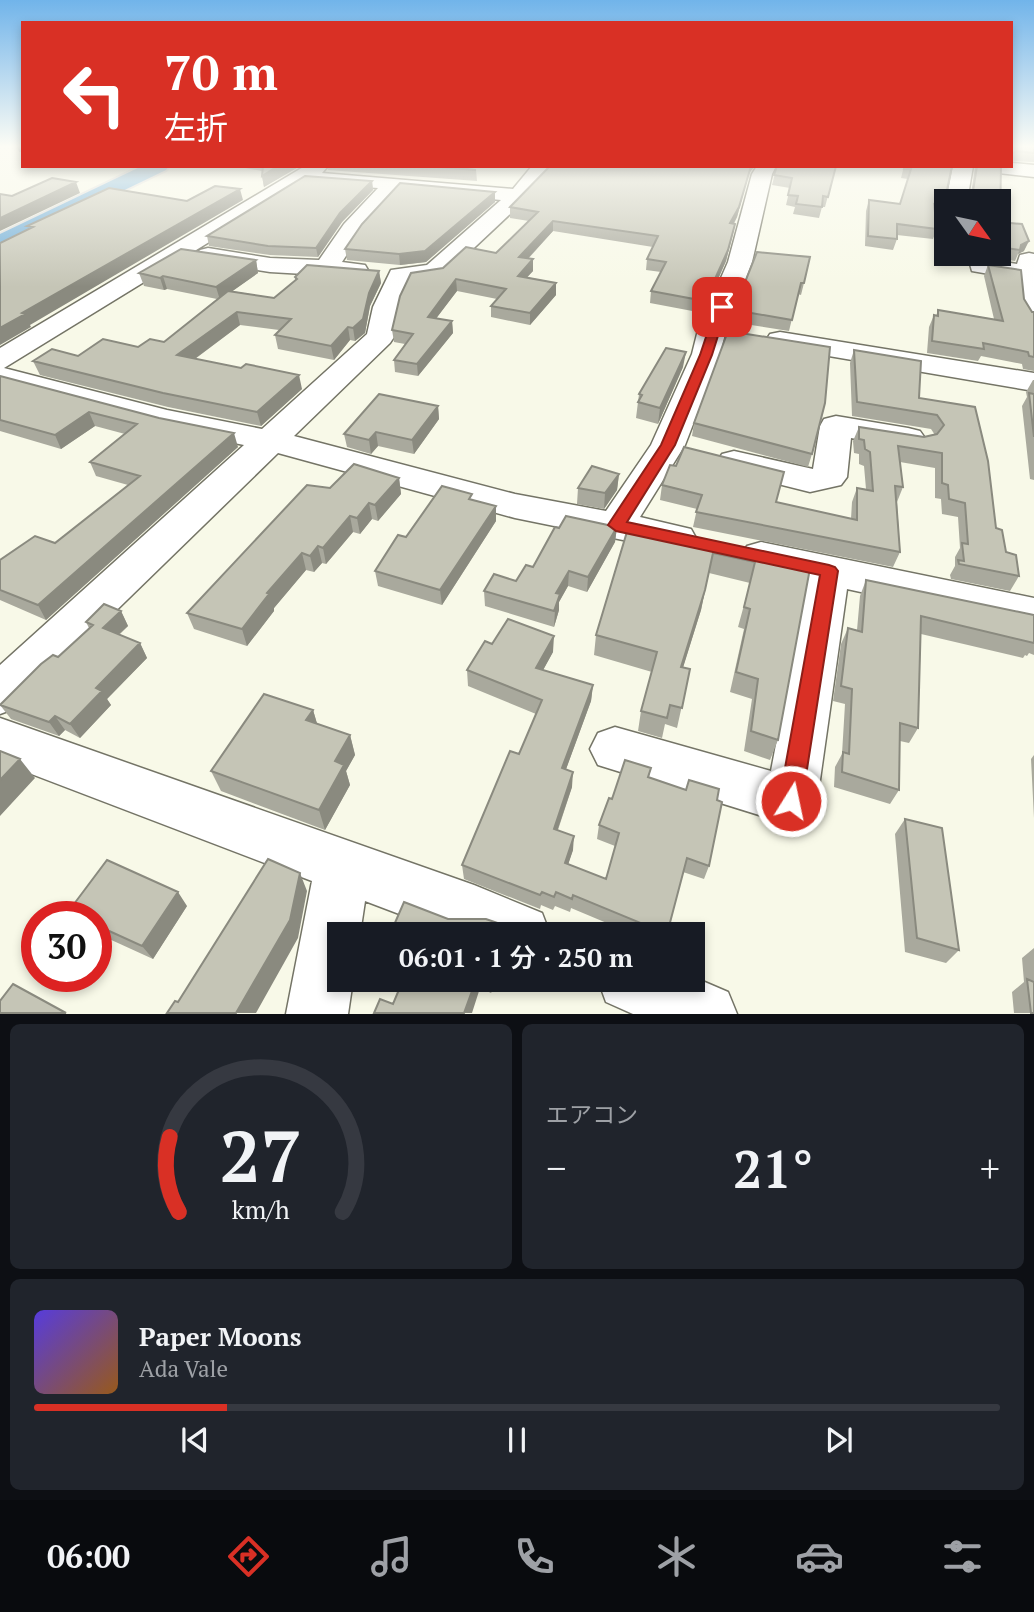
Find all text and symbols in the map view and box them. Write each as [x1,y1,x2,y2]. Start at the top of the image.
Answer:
text: 70 m [164,39,278,104]
icon: left [49,49,140,140]
text: 左折 [164,106,228,148]
north arrow [934,189,1012,266]
map controls [934,189,1011,266]
pin [692,277,752,337]
icon: arrive [703,288,741,326]
position arrow [754,764,828,838]
speed limit sign: 30 [21,901,112,992]
text: 06:01 · 1 分 · 250 m [399,940,633,974]
text: エアコン [546,1099,638,1130]
text: 27 [220,1107,302,1204]
text: 21° [733,1134,813,1203]
text: − [546,1143,566,1193]
text: + [980,1143,1000,1193]
text: km/h [232,1193,290,1226]
text: Paper Moons [139,1319,302,1353]
text: Ada Vale [139,1353,228,1384]
icon: previous [176,1421,214,1459]
icon: pause [498,1421,536,1459]
icon: next [820,1421,858,1459]
icon: directions [224,1532,273,1581]
icon: music [367,1532,416,1581]
icon: phone [510,1532,559,1581]
icon: climate [652,1532,701,1581]
icon: car [795,1532,844,1581]
icon: filters [938,1532,987,1581]
text: 06:00 [47,1535,130,1577]

